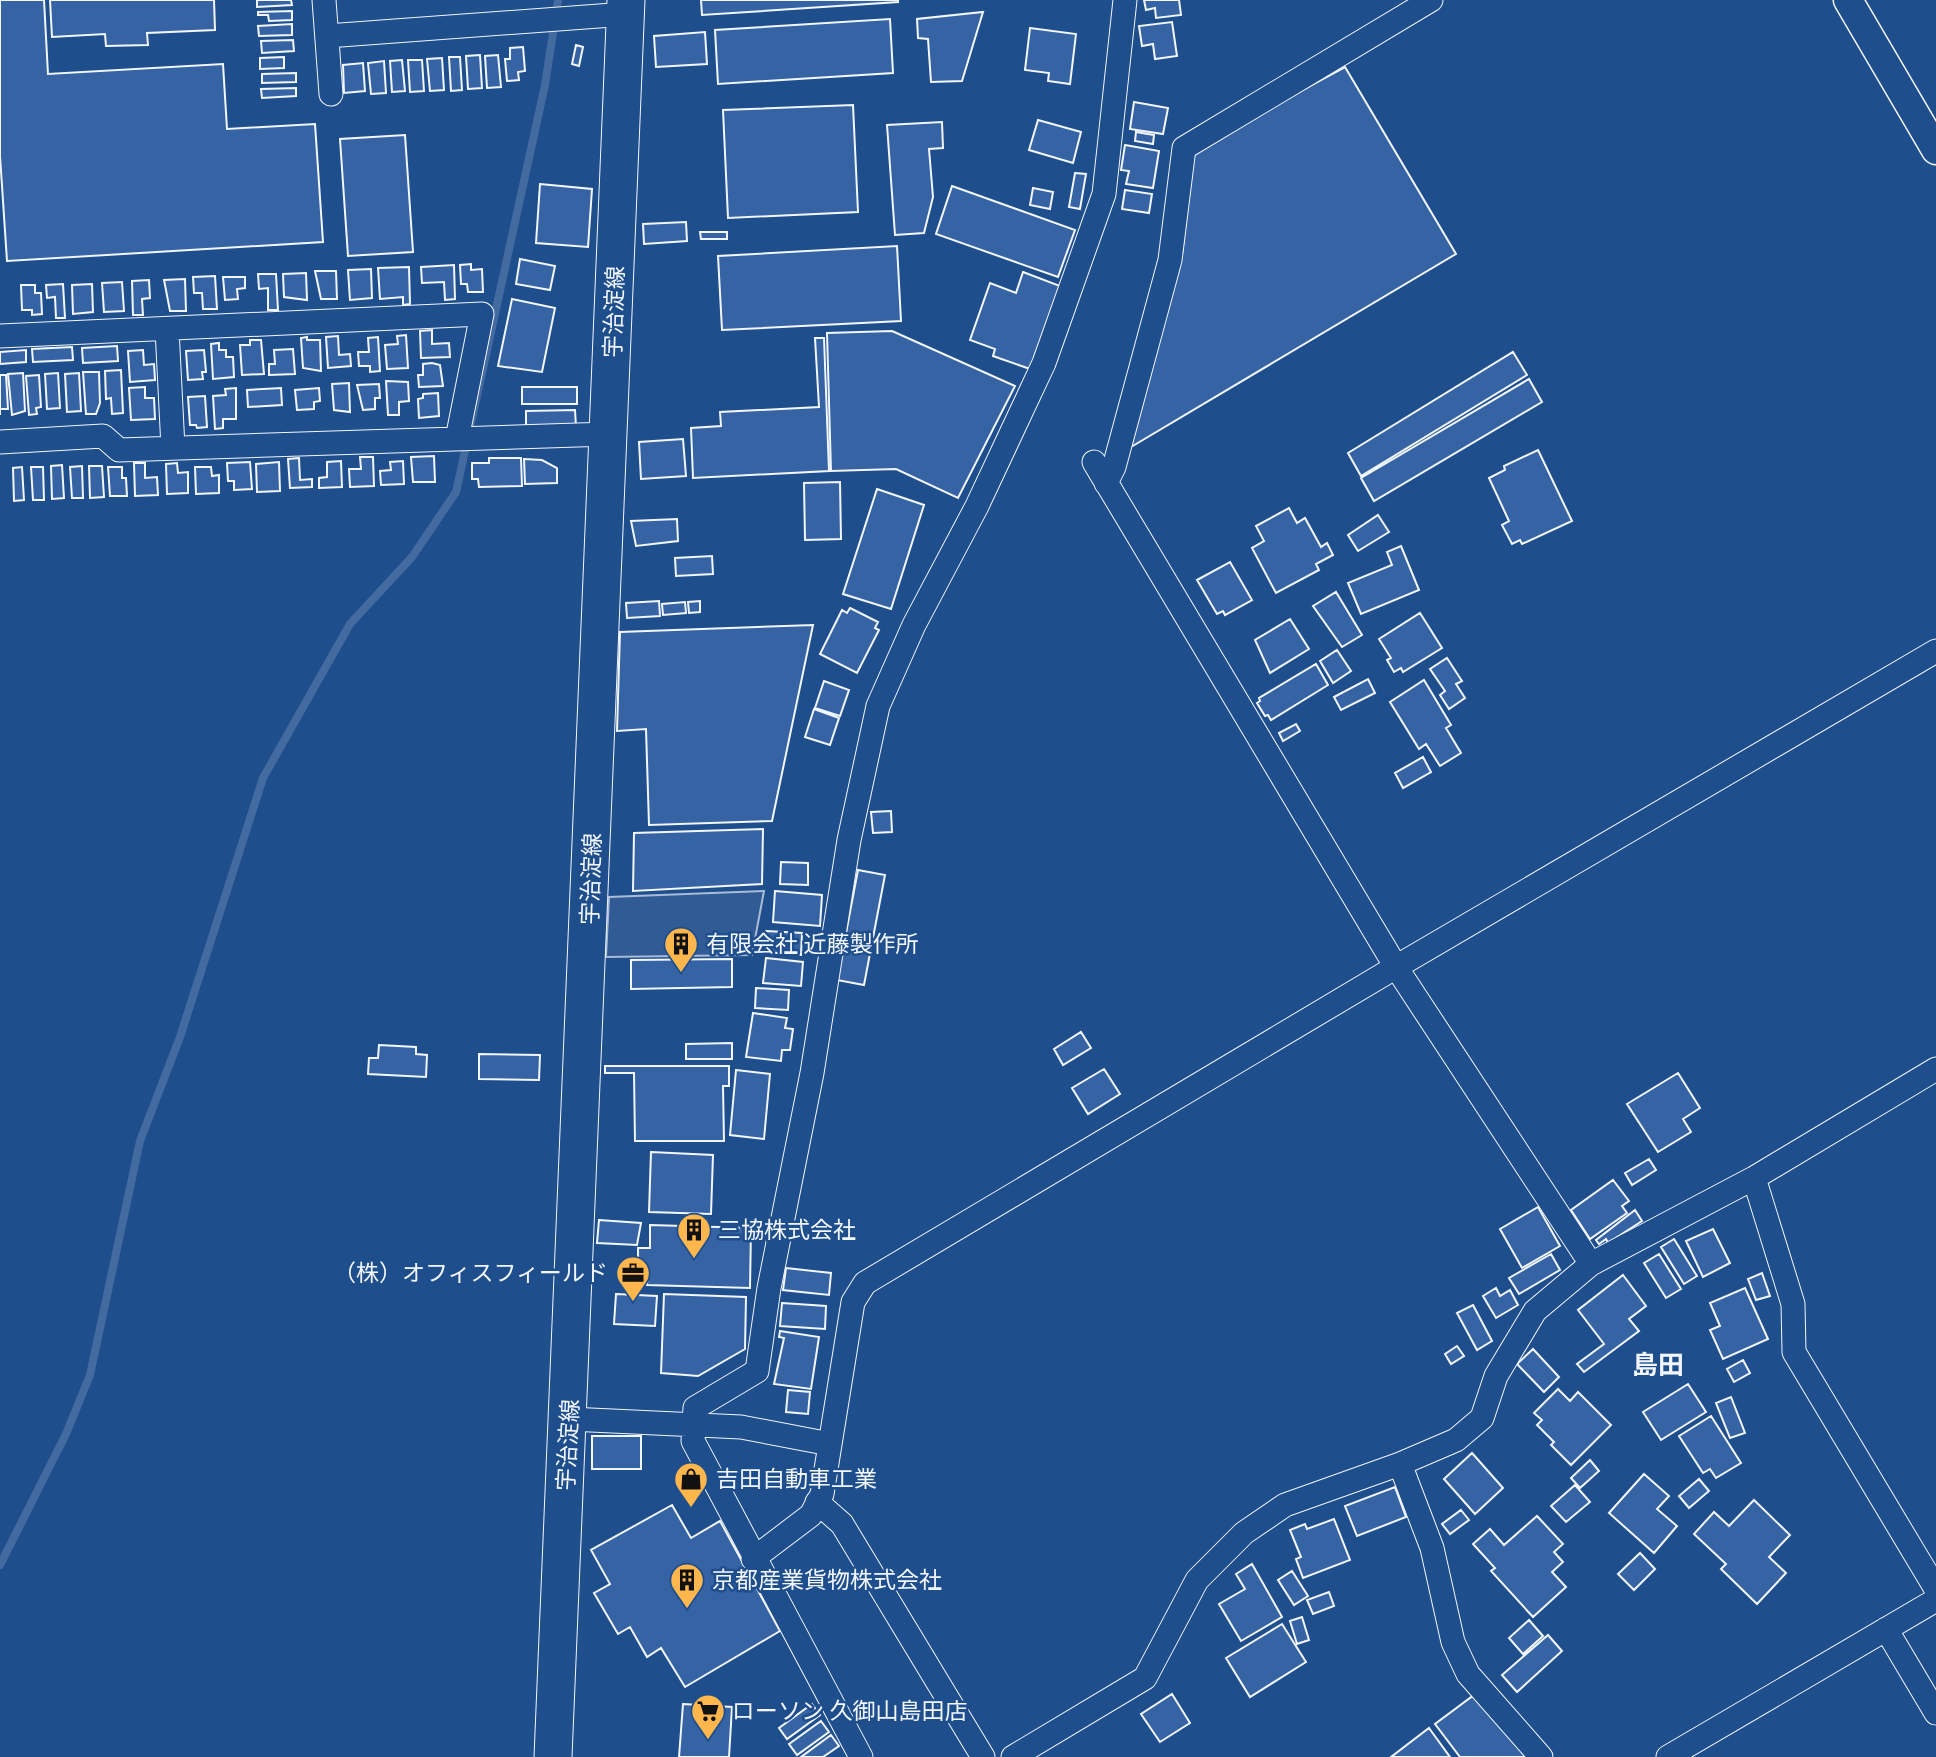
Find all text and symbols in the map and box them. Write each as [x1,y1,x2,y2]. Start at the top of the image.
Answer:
street label: 宇治淀線 [600,266,633,359]
street label: 宇治淀線 [577,833,610,926]
building icon: 有限会社 近藤製作所 [662,925,700,974]
place label: 有限会社 近藤製作所 [706,932,918,961]
building icon: 三協株式会社 [675,1211,713,1260]
place label: 三協株式会社 [718,1218,856,1247]
office icon: （株）オフィスフィールド [614,1254,652,1303]
place label: （株）オフィスフィールド [333,1261,608,1290]
district label: 島田 [1632,1351,1684,1384]
street label: 宇治淀線 [554,1398,587,1492]
shop icon: 吉田自動車工業 [672,1460,710,1509]
place label: 吉田自動車工業 [716,1467,877,1496]
building icon: 京都産業貨物株式会社 [668,1561,706,1610]
place label: 京都産業貨物株式会社 [712,1568,942,1597]
supermarket icon: ローソン 久御山島田店 [689,1692,727,1741]
place label: ローソン 久御山島田店 [732,1699,967,1728]

